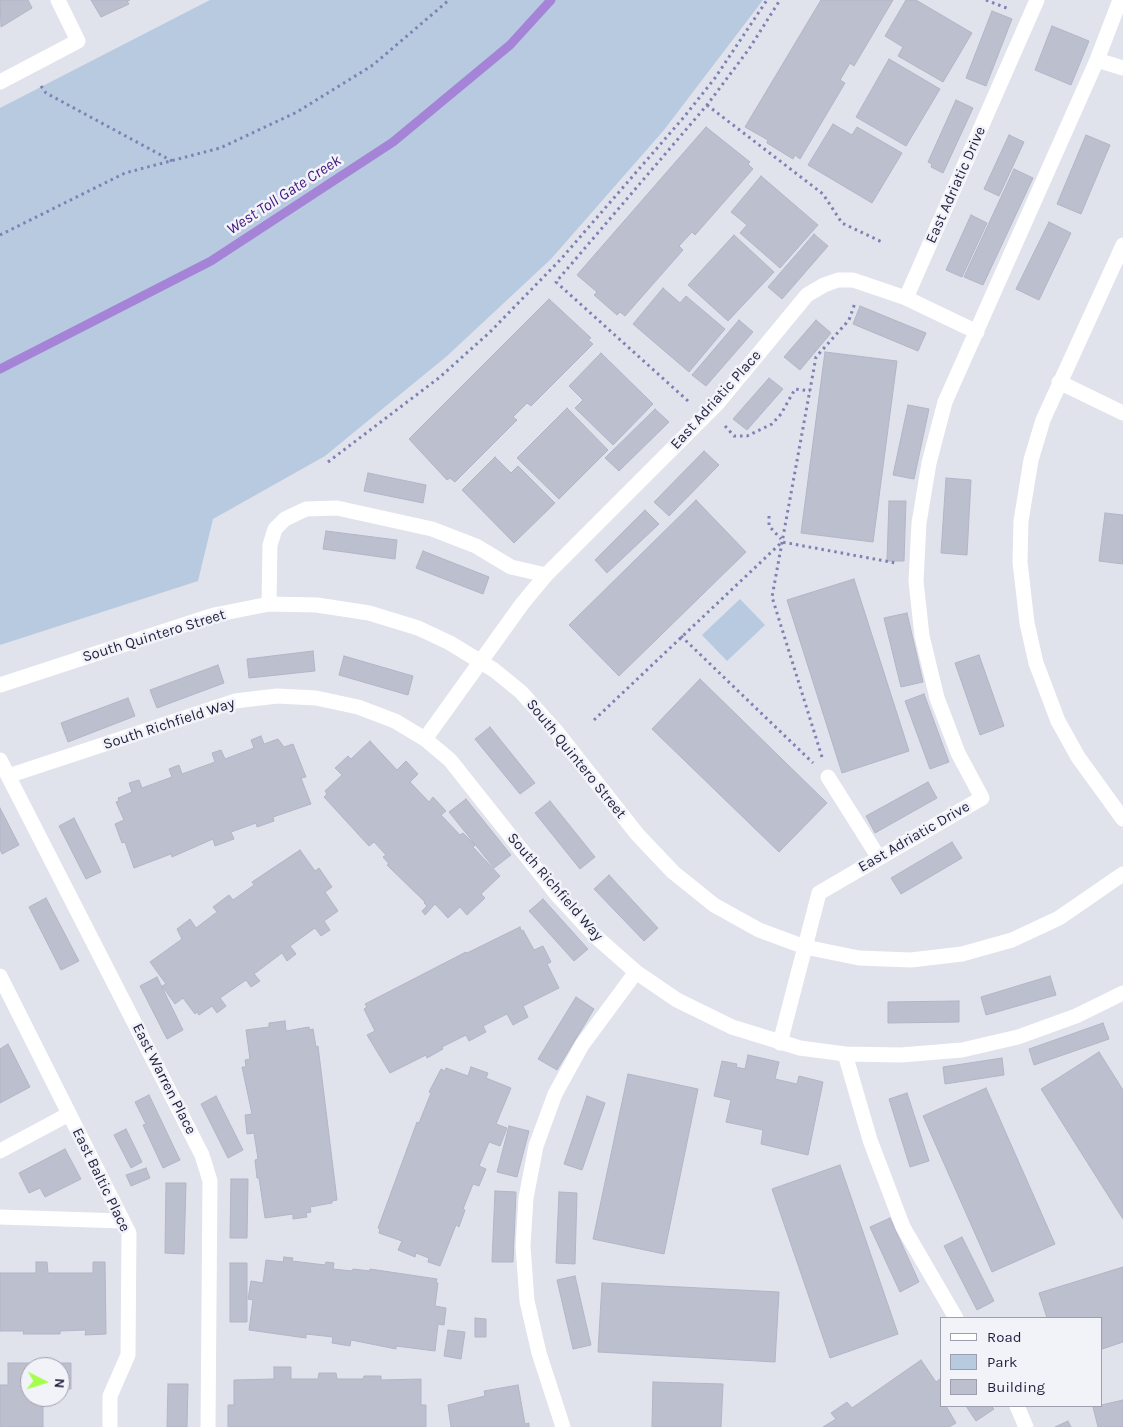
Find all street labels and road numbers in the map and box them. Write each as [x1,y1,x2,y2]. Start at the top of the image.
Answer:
street label: East Adriatic Drive [922,124,990,246]
street label: East Adriatic Place [667,347,765,453]
street label: South Quintero Street [80,606,228,666]
street label: South Richfield Way [101,694,237,754]
street label: South Quintero Street [522,696,630,822]
street label: East Adriatic Drive [855,798,973,876]
street label: South Richfield Way [503,829,607,945]
street label: East Warren Place [128,1020,200,1138]
street label: East Baltic Place [68,1125,134,1235]

